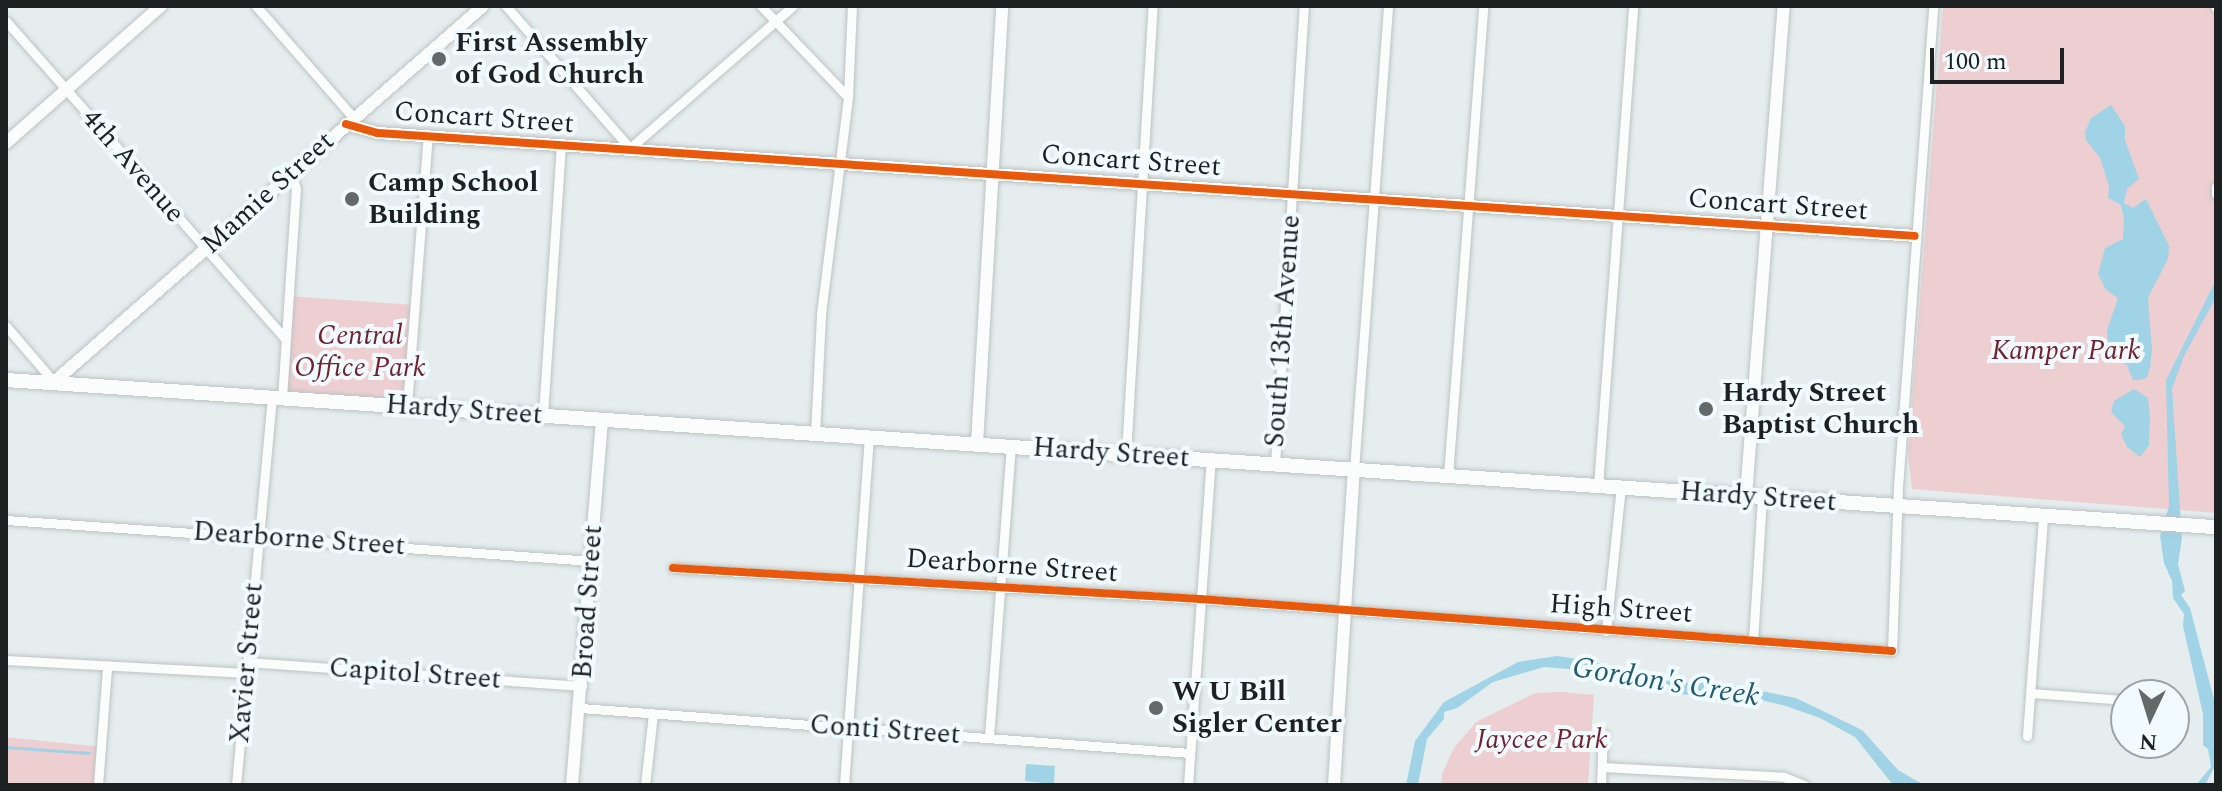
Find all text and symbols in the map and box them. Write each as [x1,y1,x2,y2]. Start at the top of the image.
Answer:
place label: First Assembly of God Church [455,26,647,92]
scale bar [1934,32,2068,82]
text: 100 m [1944,44,2007,80]
marker: First Assembly of God Church [430,50,448,68]
street label: Concart Street [393,95,575,141]
street label: 4th Avenue [75,102,191,230]
street label: Mamie Street [195,125,341,261]
street label: Concart Street [1040,138,1222,184]
place label: Camp School Building [368,166,538,232]
street label: Concart Street [1687,182,1869,228]
marker: Camp School Building [343,190,361,208]
street label: South 13th Avenue [1258,214,1308,448]
park label: Central Office Park [294,319,426,385]
park label: Kamper Park [1991,334,2141,368]
place label: Hardy Street Baptist Church [1722,376,1919,442]
street label: Hardy Street [384,388,544,432]
marker: Hardy Street Baptist Church [1697,400,1715,418]
street label: Hardy Street [1031,431,1191,475]
street label: Hardy Street [1678,475,1838,519]
street label: Dearborne Street [192,515,406,563]
street label: Broad Street [566,524,610,680]
street label: Dearborne Street [905,542,1119,590]
street label: Xavier Street [223,581,271,745]
street label: High Street [1548,587,1694,631]
water label: Gordon's Creek [1570,649,1762,715]
street label: Capitol Street [328,651,502,697]
place label: W U Bill Sigler Center [1172,675,1342,741]
north arrow [2110,679,2190,759]
marker: W U Bill Sigler Center [1147,699,1165,717]
street label: Conti Street [809,708,961,752]
park label: Jaycee Park [1476,723,1608,757]
text: N [2138,724,2159,759]

